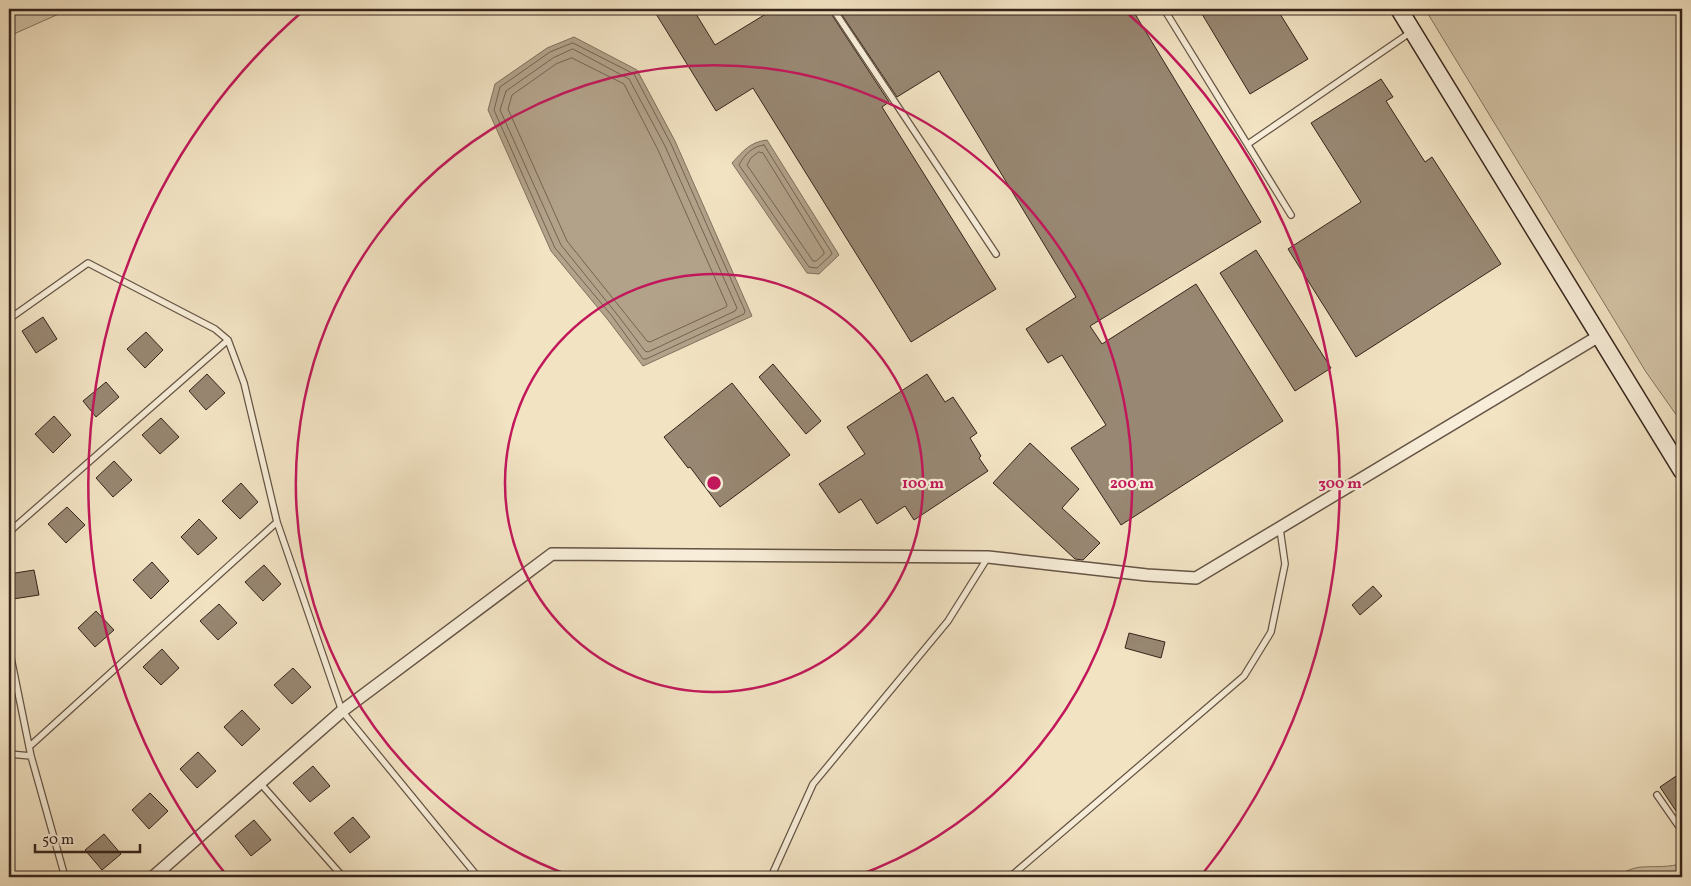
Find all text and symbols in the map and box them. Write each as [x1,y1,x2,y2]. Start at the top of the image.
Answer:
centre of rings [705,474,723,492]
text: 100 m [902,474,945,495]
text: 200 m [1110,474,1154,495]
text: 300 m [1318,474,1362,495]
scale bar [35,821,140,853]
text: 50 m [42,830,74,851]

